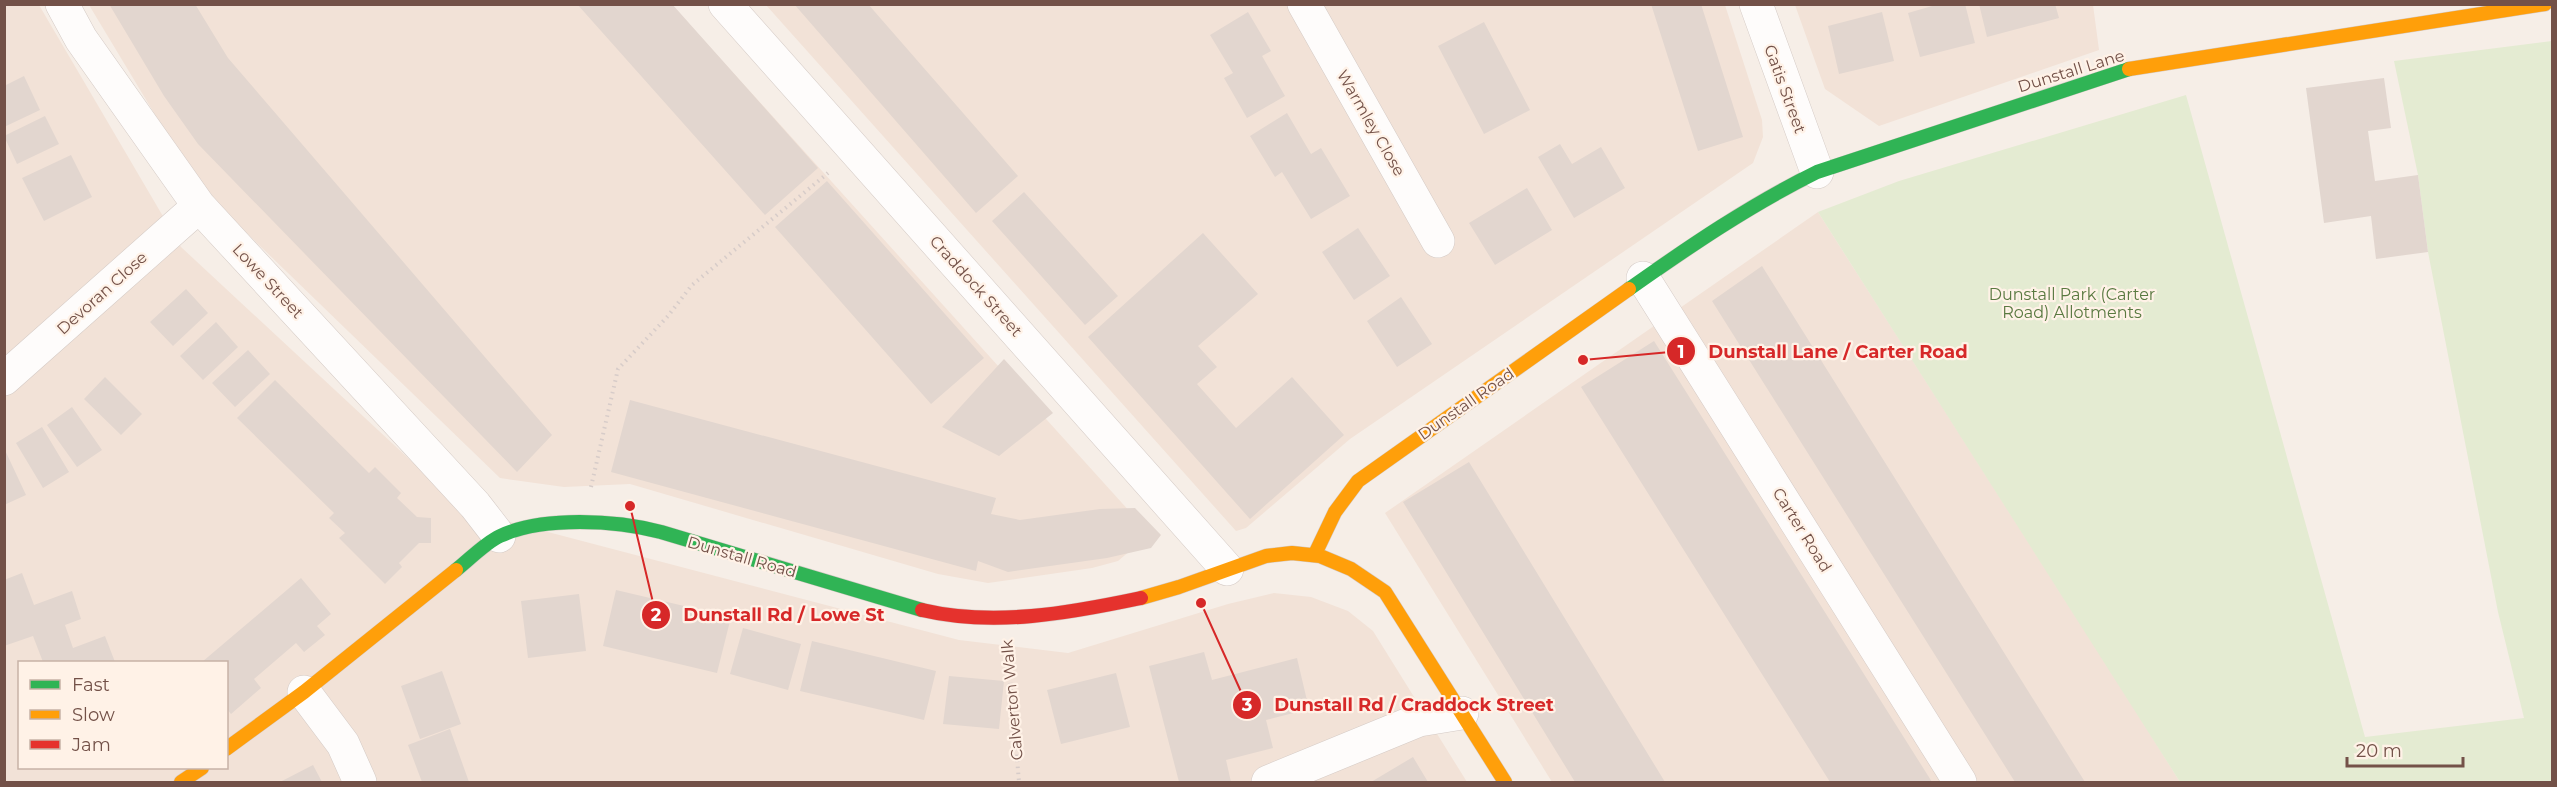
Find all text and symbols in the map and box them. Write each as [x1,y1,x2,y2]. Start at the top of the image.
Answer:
street label: Gatis Street [1760,42,1810,136]
street label: Dunstall Lane [2015,46,2127,96]
street label: Warmley Close [1333,67,1409,179]
street label: Craddock Street [926,232,1027,341]
street label: Lowe Street [229,240,308,323]
street label: Devoran Close [53,248,151,338]
park label: Dunstall Park (Carter Road) Allotments [1989,285,2155,322]
callout: Dunstall Lane / Carter Road [1666,333,1979,369]
text: 1 [1677,341,1685,363]
text: Dunstall Lane / Carter Road [1708,341,1968,363]
street label: Dunstall Road [1414,364,1518,444]
street label: Carter Road [1769,484,1835,576]
street label: Dunstall Road [685,532,799,582]
callout: Dunstall Rd / Lowe St [641,597,897,633]
text: 2 [651,604,662,626]
text: Dunstall Rd / Lowe St [683,604,885,626]
street label: Calverton Walk [997,638,1027,761]
legend [18,661,228,769]
text: Fast [72,674,110,696]
callout: Dunstall Rd / Craddock Street [1232,687,1566,723]
text: 3 [1241,694,1253,716]
text: Dunstall Rd / Craddock Street [1274,694,1554,716]
text: Slow [72,704,115,726]
scale bar [2347,730,2462,768]
text: Jam [71,734,111,756]
text: 20 m [2356,740,2402,762]

